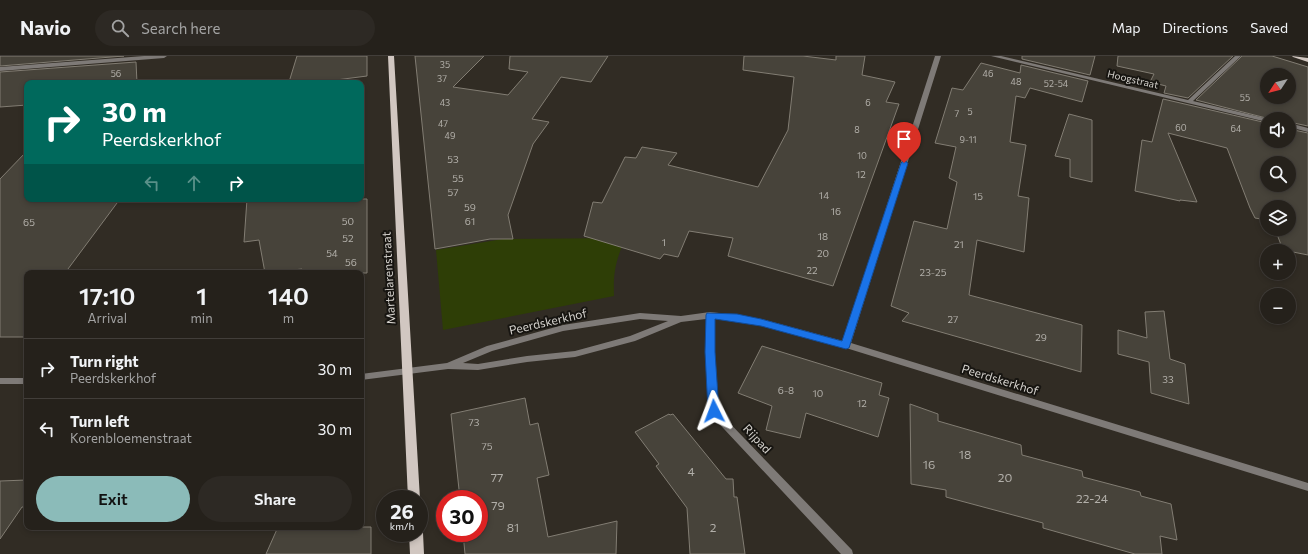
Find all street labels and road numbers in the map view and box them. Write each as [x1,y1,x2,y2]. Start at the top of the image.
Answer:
street label: Hoogstraat [1106,67,1160,91]
street label: Martelarenstraat [379,231,397,325]
street label: Peerdskerkhof [507,305,588,337]
street label: Peerdskerkhof [960,361,1041,397]
street label: Rijpad [741,421,775,456]

